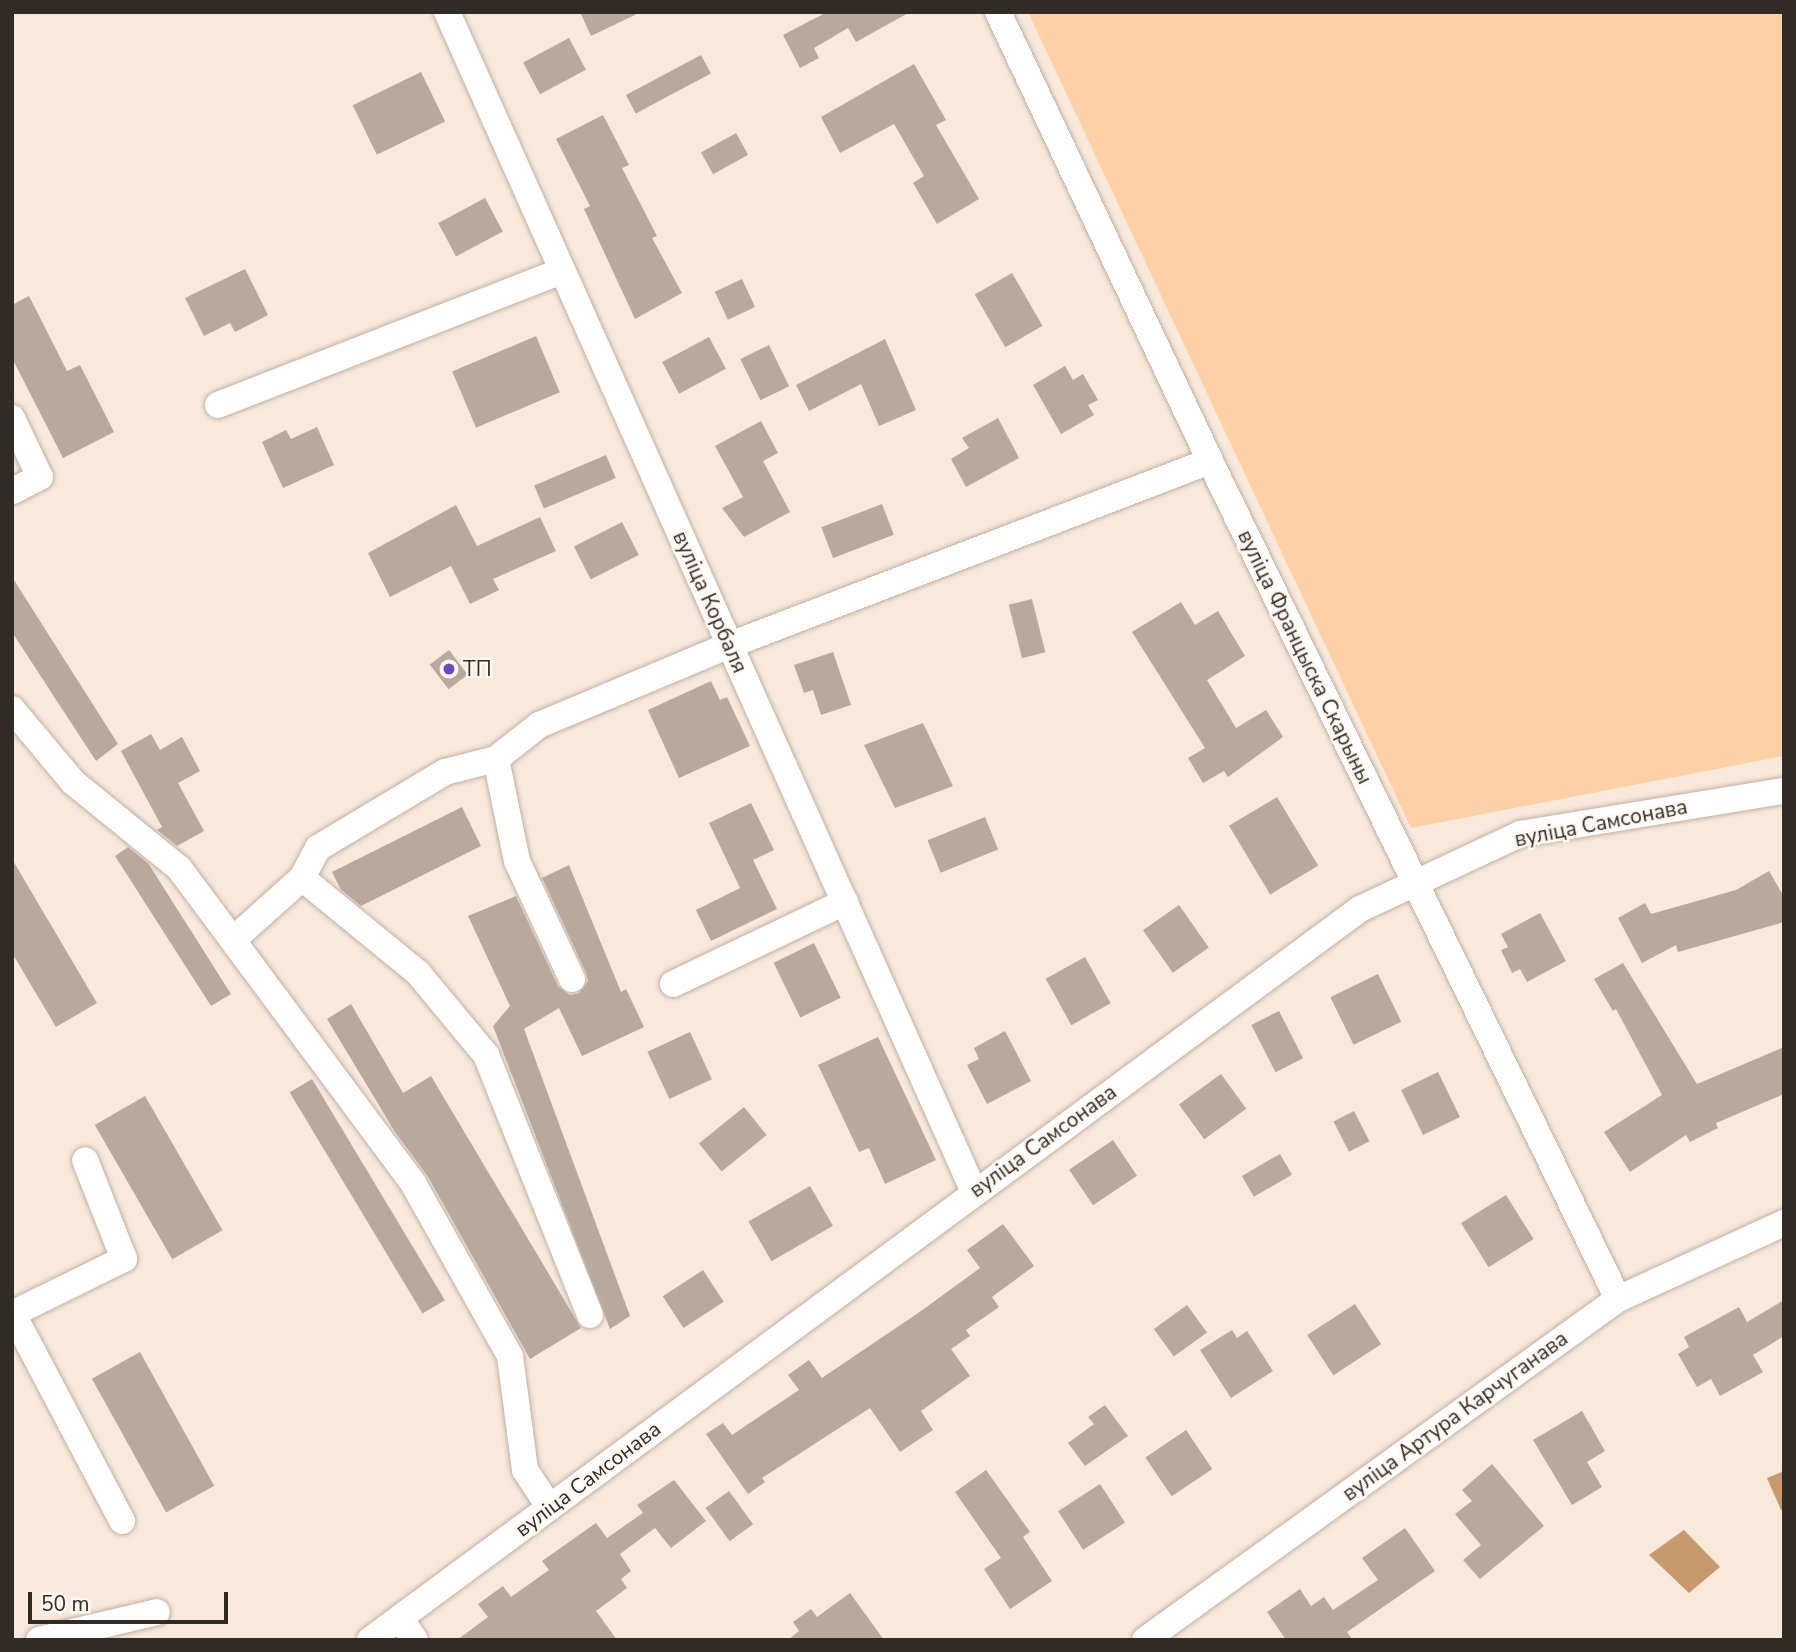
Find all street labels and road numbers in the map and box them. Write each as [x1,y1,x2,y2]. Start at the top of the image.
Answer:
street label: вуліца Францыска Скарыны [1232,526,1378,788]
street label: вуліца Корбаля [667,527,753,677]
street label: вуліца Самсонава [1512,794,1690,852]
street label: вуліца Самсонава [965,1079,1121,1203]
street label: вуліца Артура Карчуганава [1337,1326,1573,1506]
street label: вуліца Самсонава [510,1416,666,1542]

